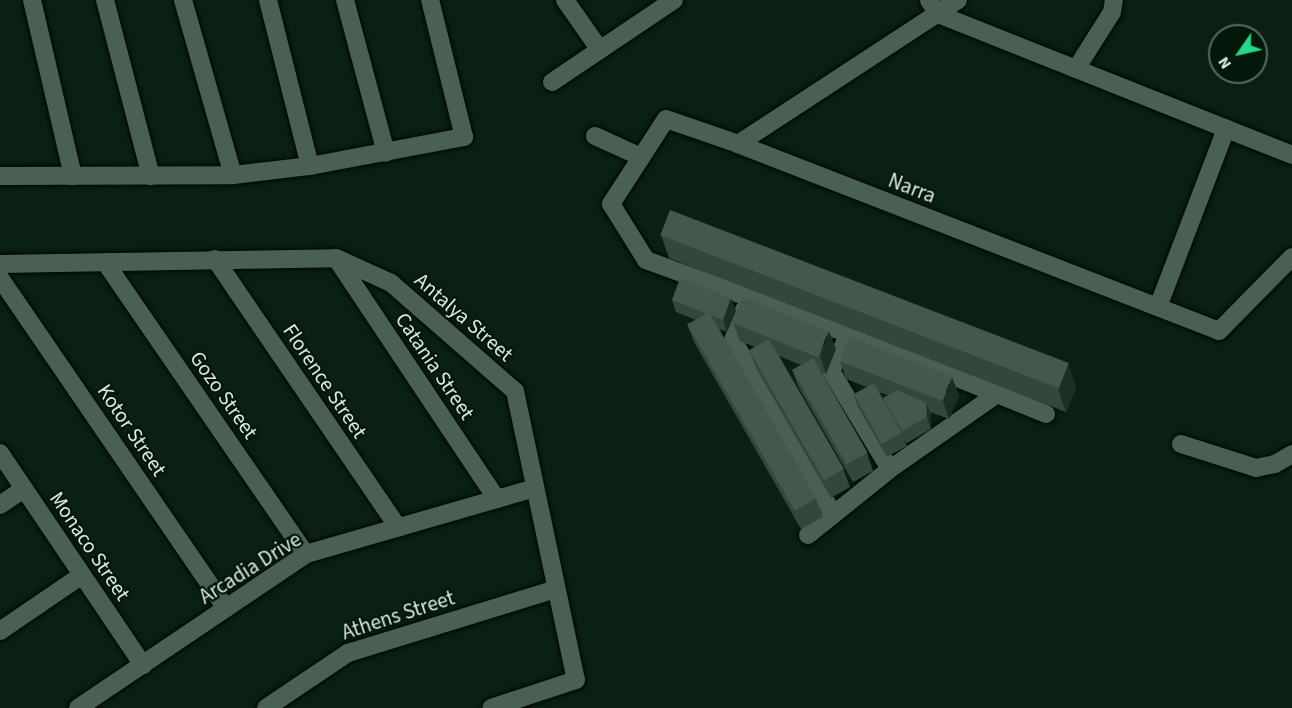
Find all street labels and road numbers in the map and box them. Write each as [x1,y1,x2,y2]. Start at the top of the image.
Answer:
street label: Narra [885,167,939,209]
street label: Antalya Street [410,267,518,367]
street label: Catania Street [390,308,480,424]
street label: Florence Street [278,319,372,443]
street label: Gozo Street [185,346,263,444]
street label: Kotor Street [92,379,172,481]
street label: Monaco Street [44,487,136,605]
street label: Arcadia Drive [194,527,306,609]
street label: Athens Street [338,585,458,645]

